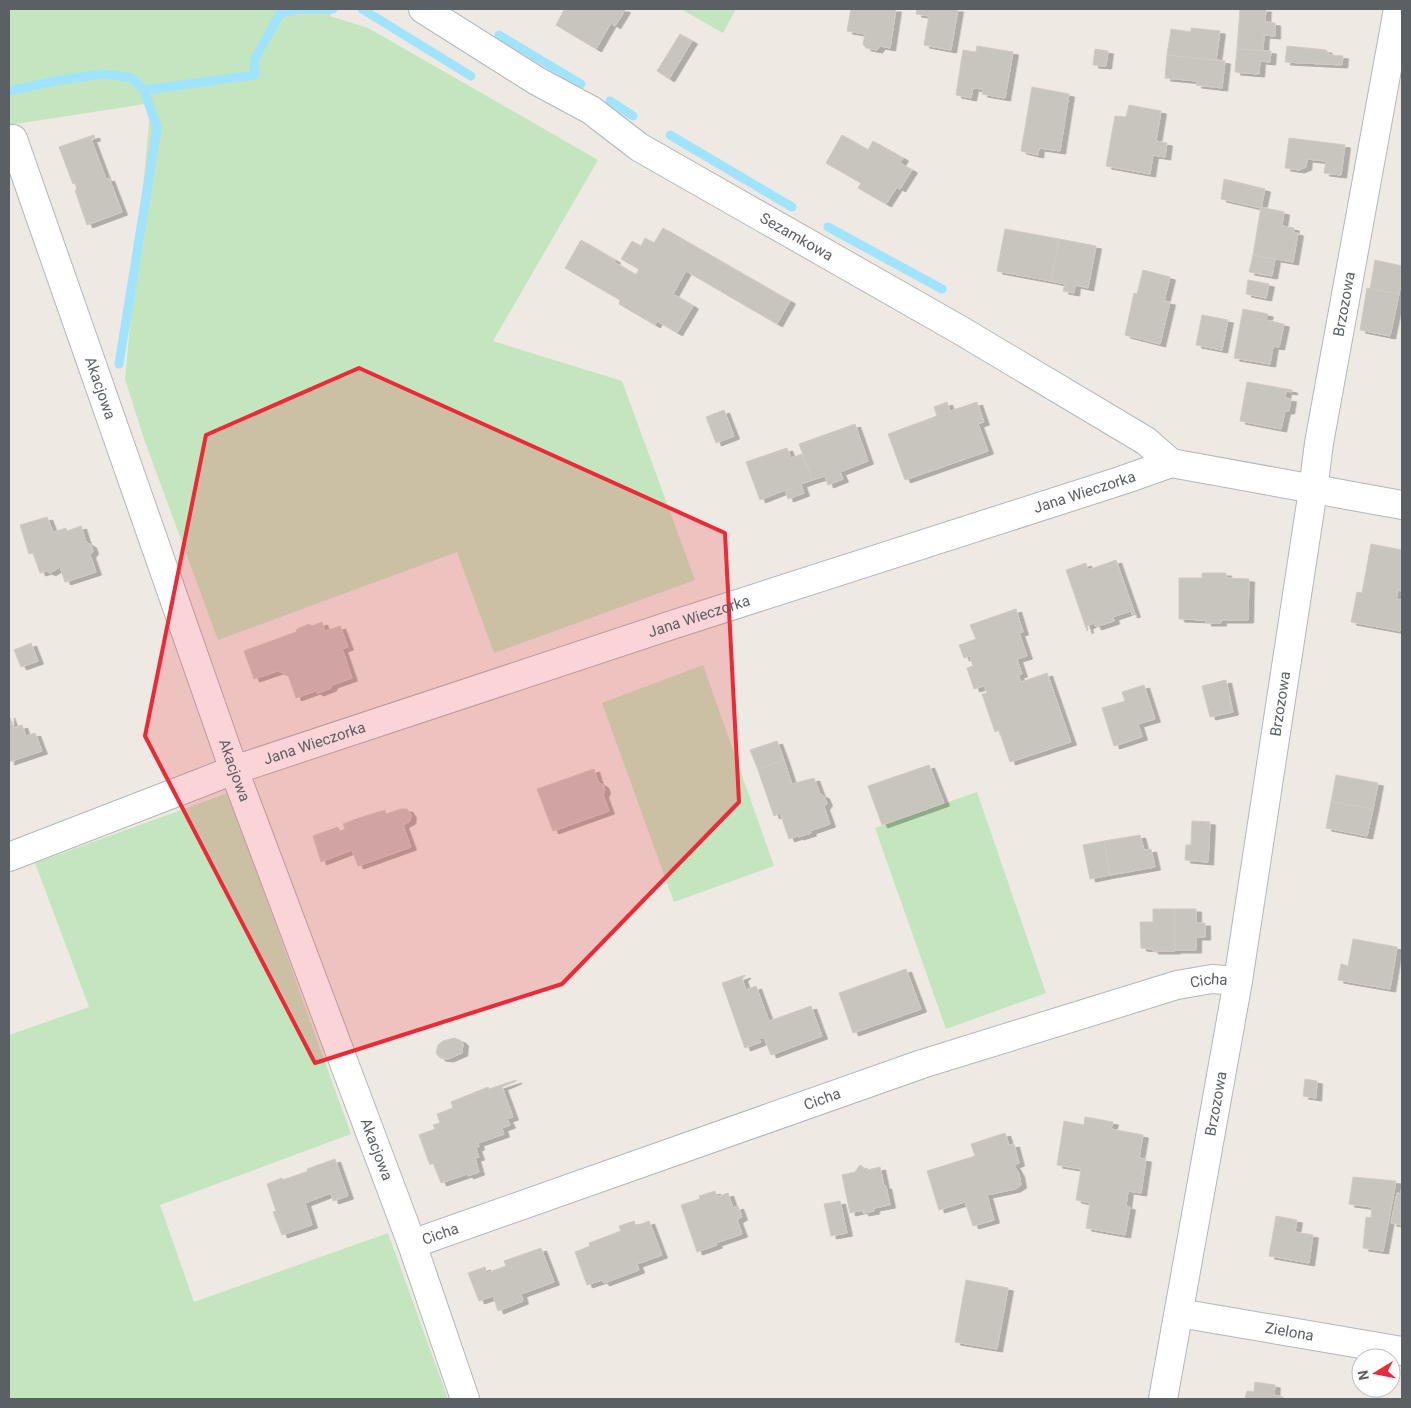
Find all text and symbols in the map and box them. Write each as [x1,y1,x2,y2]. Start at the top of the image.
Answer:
street label: Sezamkowa [757,209,836,265]
street label: Brzozowa [1330,270,1359,338]
street label: Akacjowa [81,354,120,422]
street label: Jana Wieczorka [1031,467,1138,517]
street label: Jana Wieczorka [646,591,752,641]
street label: Brzozowa [1266,670,1294,738]
street label: Jana Wieczorka [261,718,368,769]
street label: Akacjowa [215,737,254,804]
street label: Cicha [1189,970,1228,992]
street label: Brzozowa [1201,1070,1231,1138]
street label: Cicha [801,1084,843,1114]
street label: Akacjowa [357,1116,396,1183]
street label: Cicha [420,1219,461,1249]
street label: Zielona [1264,1319,1315,1345]
north arrow [1351,1348,1401,1398]
text: N [1354,1369,1372,1382]

